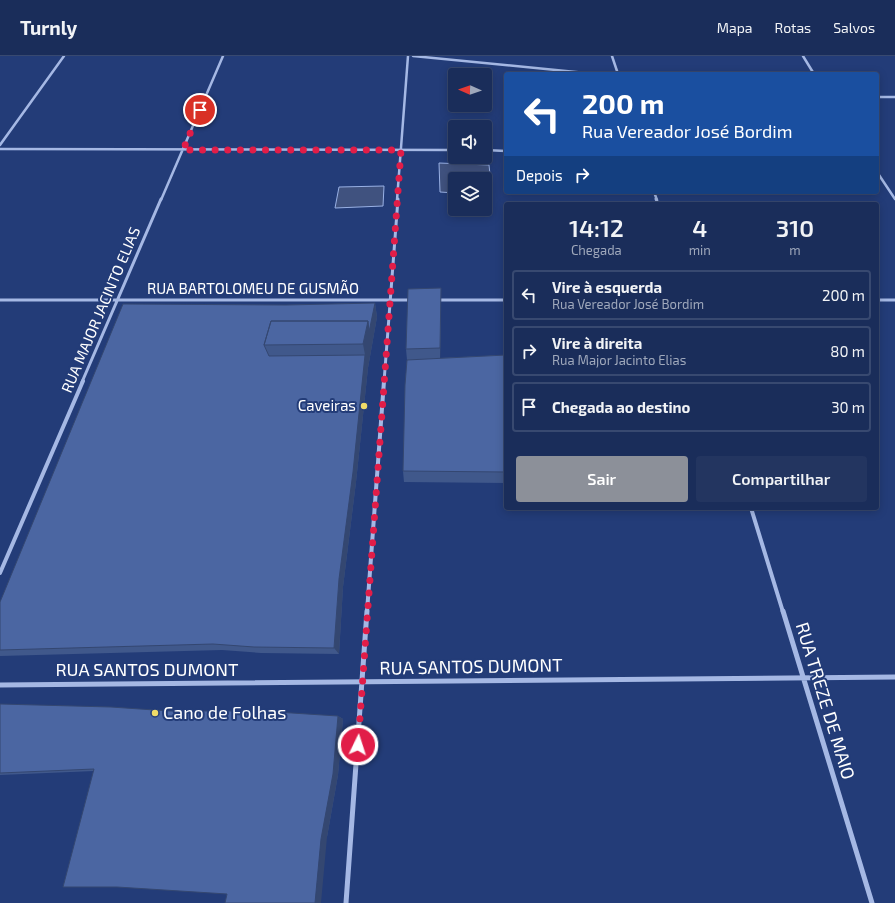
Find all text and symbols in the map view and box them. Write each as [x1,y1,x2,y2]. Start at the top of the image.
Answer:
text: Turnly [20,16,77,39]
text: Mapa [717,19,753,36]
text: Rotas [775,19,811,36]
text: Salvos [833,19,875,36]
north arrow [448,68,492,112]
map controls [448,68,492,216]
text: 200 m [582,86,664,120]
icon: left [516,88,568,140]
pin [183,93,217,127]
icon: arrive [189,99,211,121]
button: sound [448,120,492,164]
text: Rua Vereador José Bordim [582,120,793,142]
icon: right [571,164,593,186]
text: Depois [516,166,563,184]
button: layers [448,172,492,216]
text: 14:12 [569,213,624,242]
text: 4 [692,213,707,242]
text: 310 [776,213,814,242]
street label: RUA MAJOR JACINTO ELIAS [57,224,143,395]
text: Chegada [571,242,622,258]
text: min [689,242,711,258]
text: m [789,242,801,258]
text: Vire à esquerda [552,278,662,296]
street label: RUA BARTOLOMEU DE GUSMÃO [147,279,359,297]
icon: left [518,284,540,306]
text: 200 m [822,286,865,304]
text: Rua Vereador José Bordim [552,296,704,312]
text: Vire à direita [552,334,642,352]
icon: right [518,340,540,362]
text: 80 m [830,342,865,360]
text: Rua Major Jacinto Elias [552,352,686,368]
place label: Caveiras [298,396,356,414]
icon: arrive [518,396,540,418]
text: Chegada ao destino [552,398,690,416]
text: 30 m [831,398,865,416]
marker: Caveiras [359,401,369,411]
button: Sair [516,456,688,502]
button: Compartilhar [696,456,867,502]
street label: RUA TREZE DE MAIO [792,619,860,782]
street label: RUA SANTOS DUMONT [379,653,563,679]
street label: RUA SANTOS DUMONT [55,658,239,680]
place label: Cano de Folhas [163,701,286,723]
marker: Cano de Folhas [150,708,160,718]
position arrow [337,724,379,766]

